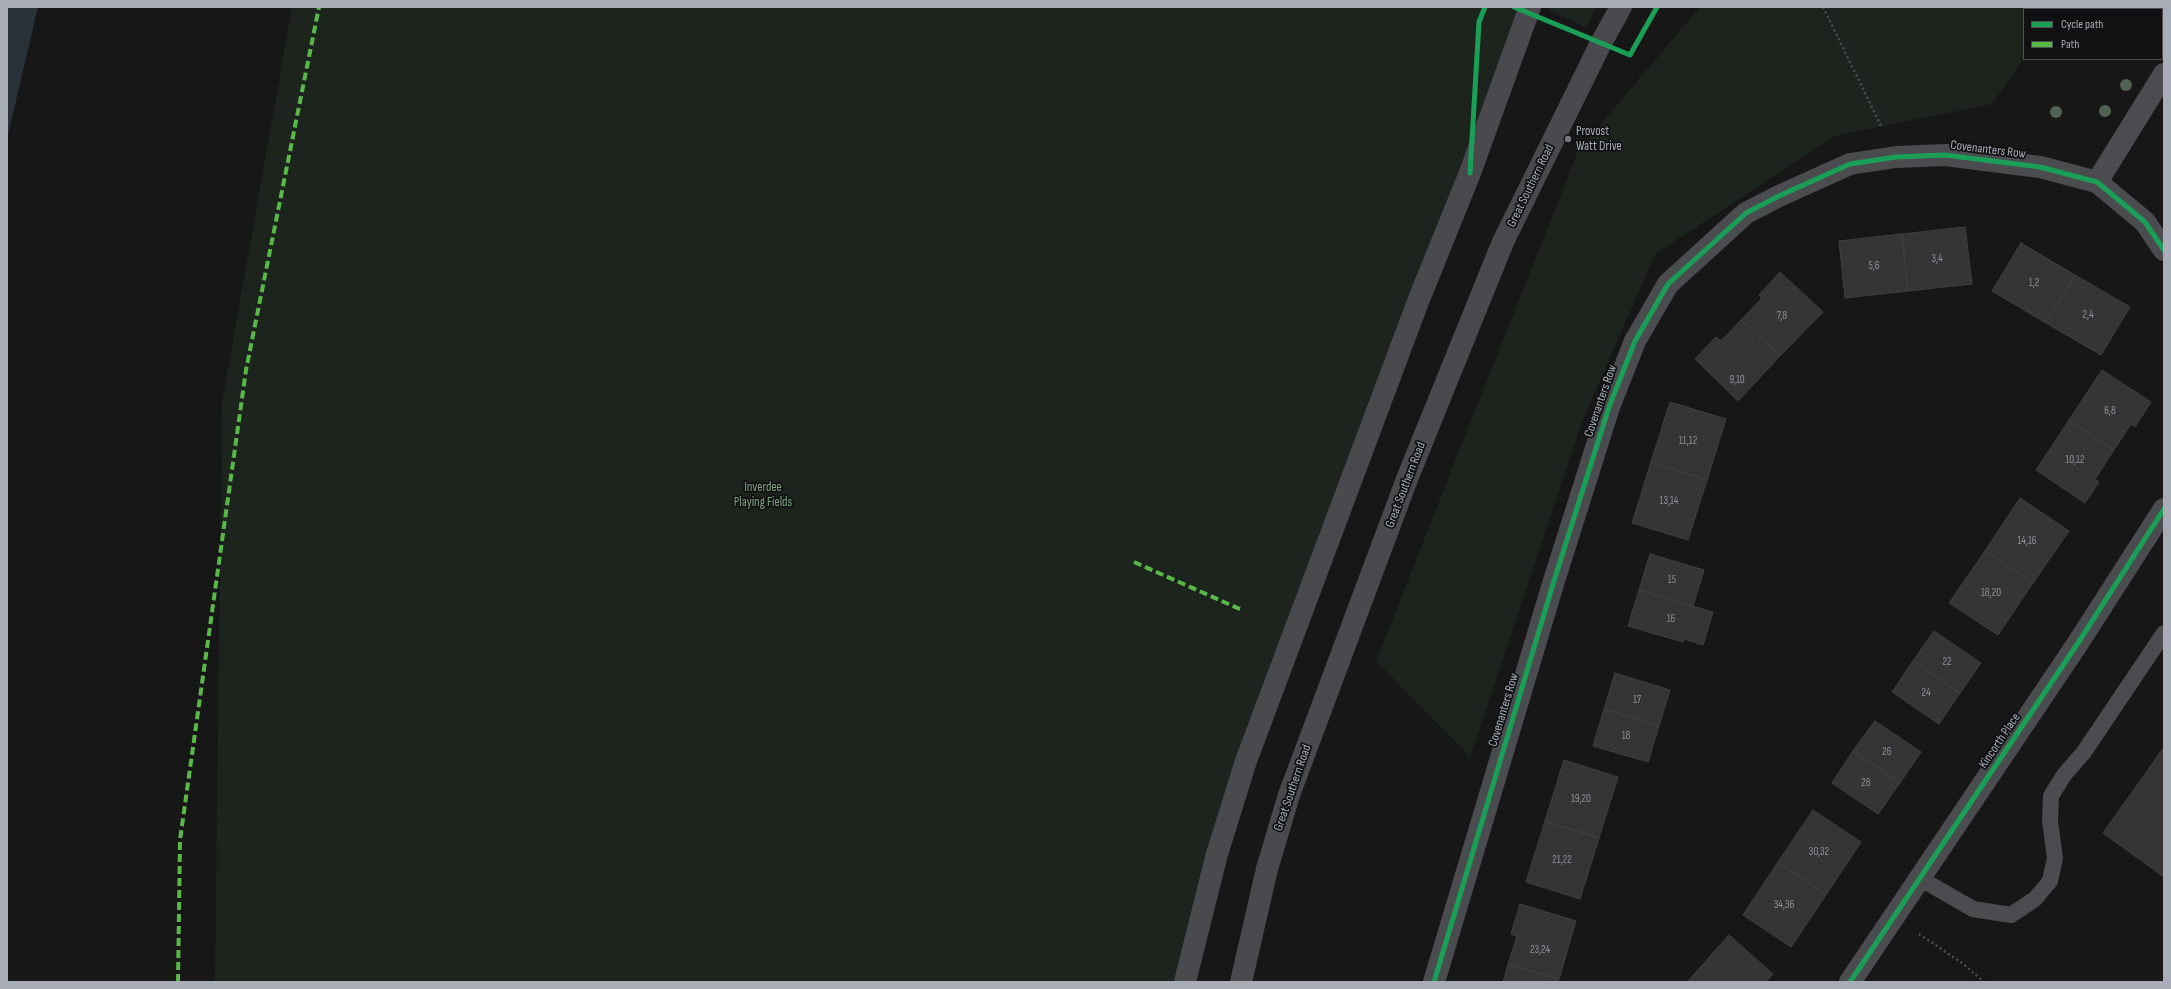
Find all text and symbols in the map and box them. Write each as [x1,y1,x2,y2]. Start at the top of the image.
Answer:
legend [2023,8,2163,60]
text: Cycle path [2061,17,2103,32]
text: Path [2061,37,2079,52]
place label: Provost Watt Drive [1576,124,1622,155]
marker: Provost Watt Drive [1563,134,1573,144]
street label: Covenanters Row [1949,138,2027,162]
street label: Great Southern Road [1504,142,1558,230]
house number: 3,4 [1931,252,1943,266]
house number: 5,6 [1868,259,1880,273]
house number: 1,2 [2029,276,2039,290]
house number: 2,4 [2082,308,2094,322]
house number: 7,8 [1777,309,1787,323]
street label: Covenanters Row [1581,363,1621,439]
house number: 9,10 [1729,373,1745,387]
house number: 6,8 [2104,404,2116,418]
house number: 11,12 [1679,434,1697,448]
street label: Great Southern Road [1383,440,1429,530]
house number: 10,12 [2065,453,2085,467]
park label: Inverdee Playing Fields [734,480,792,511]
house number: 13,14 [1660,494,1678,508]
house number: 14,16 [2017,534,2037,548]
house number: 15 [1668,573,1676,587]
house number: 18,20 [1981,586,2001,600]
house number: 16 [1667,612,1675,626]
house number: 22 [1942,655,1952,669]
street label: Covenanters Row [1485,672,1523,748]
house number: 24 [1921,686,1931,700]
house number: 17 [1633,693,1641,707]
street label: Kincorth Place [1976,710,2024,772]
house number: 18 [1622,729,1630,743]
street label: Great Southern Road [1271,743,1315,833]
house number: 26 [1882,745,1892,759]
house number: 28 [1861,776,1871,790]
house number: 19,20 [1571,792,1591,806]
house number: 30,32 [1809,845,1829,859]
house number: 21,22 [1552,853,1572,867]
house number: 34,36 [1774,898,1794,912]
house number: 23,24 [1530,943,1550,957]

